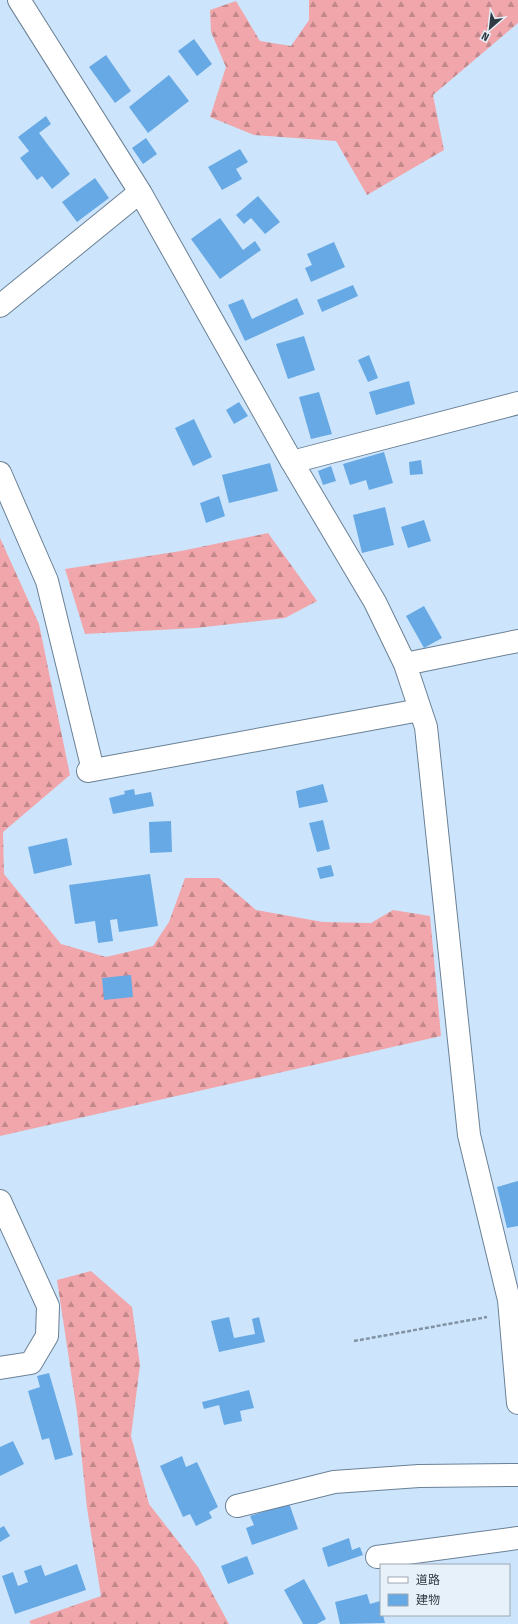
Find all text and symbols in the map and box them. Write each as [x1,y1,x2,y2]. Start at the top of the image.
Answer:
north arrow [470,8,510,48]
text: N [480,29,492,44]
legend [380,1564,510,1616]
text: 道路 [416,1573,440,1587]
text: 建物 [416,1593,440,1607]

